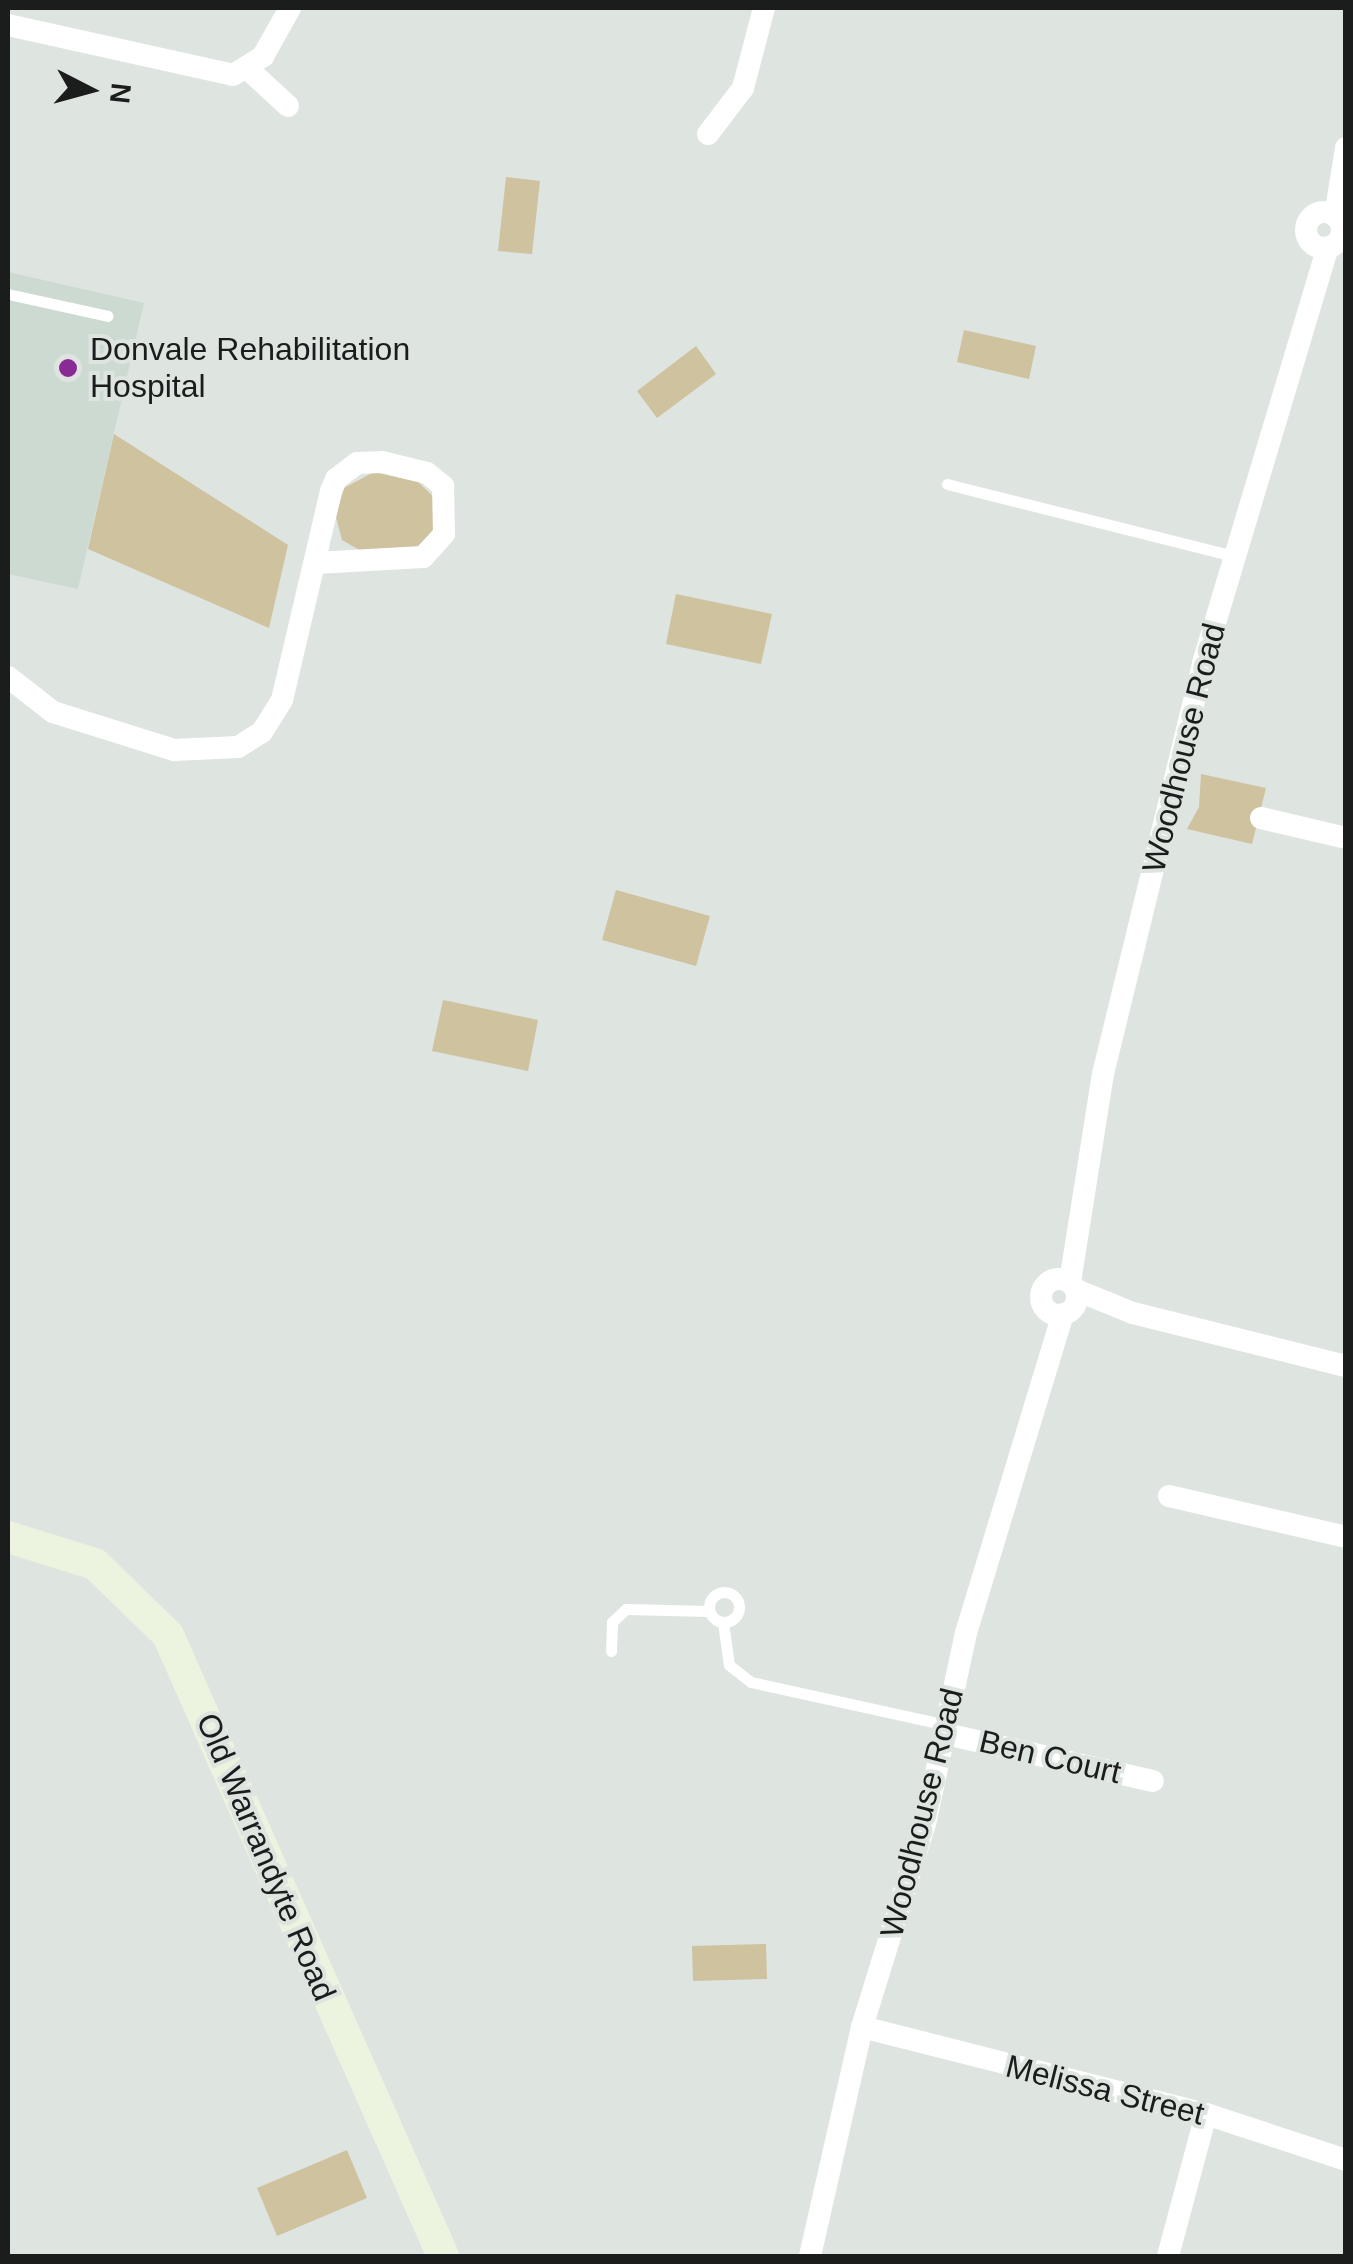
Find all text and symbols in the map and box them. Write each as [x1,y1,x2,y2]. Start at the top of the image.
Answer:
north arrow [40,40,140,140]
text: N [104,81,137,105]
place label: Donvale Rehabilitation Hospital [90,331,410,406]
marker: Donvale Rehabilitation Hospital [55,355,81,381]
street label: Woodhouse Road [1134,619,1234,877]
street label: Woodhouse Road [872,1684,972,1942]
street label: Old Warrandyte Road [188,1708,344,2006]
street label: Ben Court [975,1722,1125,1792]
street label: Melissa Street [1002,2047,1208,2133]

